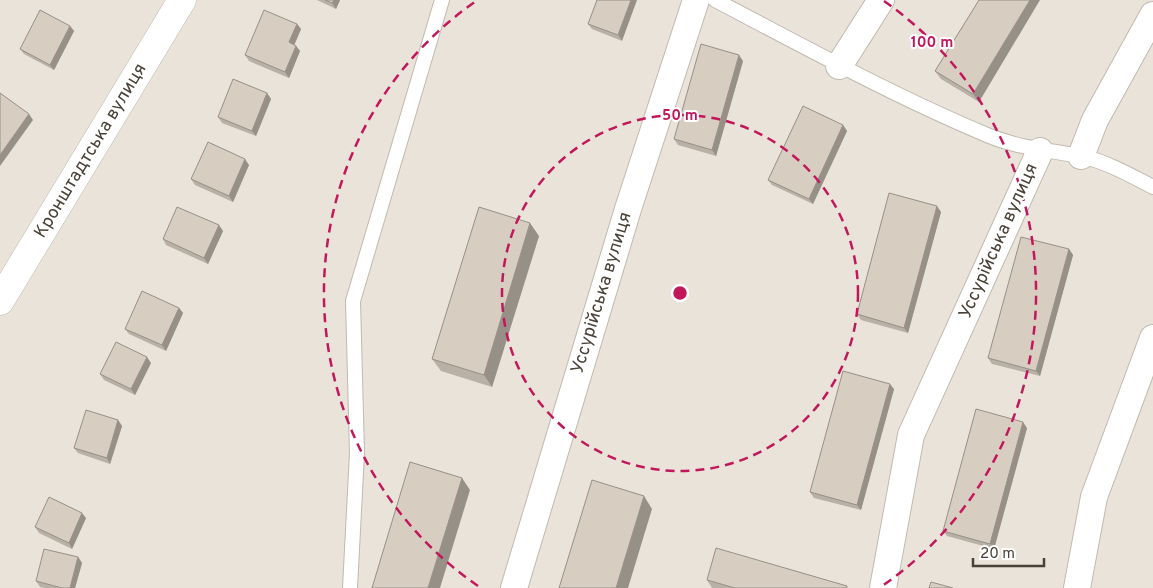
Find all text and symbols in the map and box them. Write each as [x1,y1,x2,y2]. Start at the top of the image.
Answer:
text: 100 m [911,34,953,53]
street label: Кронштадтська вулиця [30,59,152,243]
text: 50 m [662,107,698,126]
street label: Уссурійська вулиця [954,160,1044,322]
street label: Уссурійська вулиця [566,209,638,377]
centre of rings [671,284,689,302]
scale bar [973,536,1044,568]
text: 20 m [980,545,1015,564]

